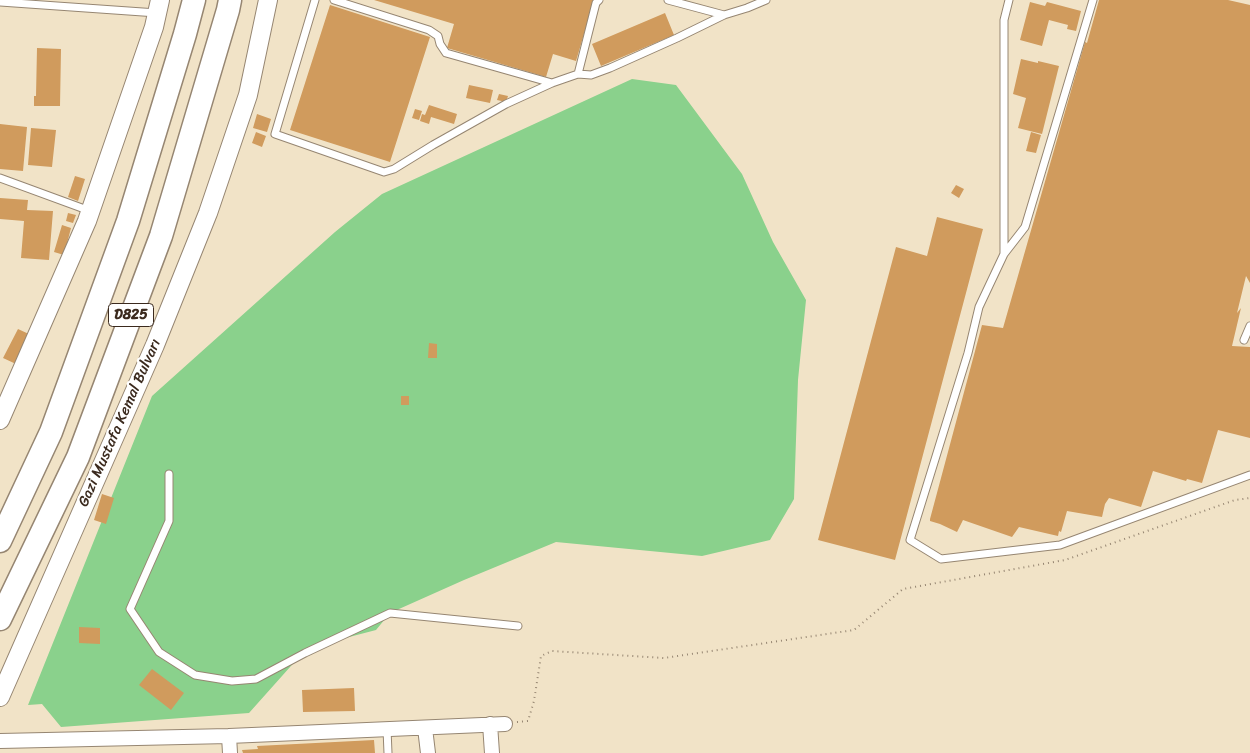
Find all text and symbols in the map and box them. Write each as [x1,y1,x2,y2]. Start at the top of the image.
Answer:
road number: D825 [108,304,154,326]
street label: Gazi Mustafa Kemal Bulvarı [75,336,165,510]

